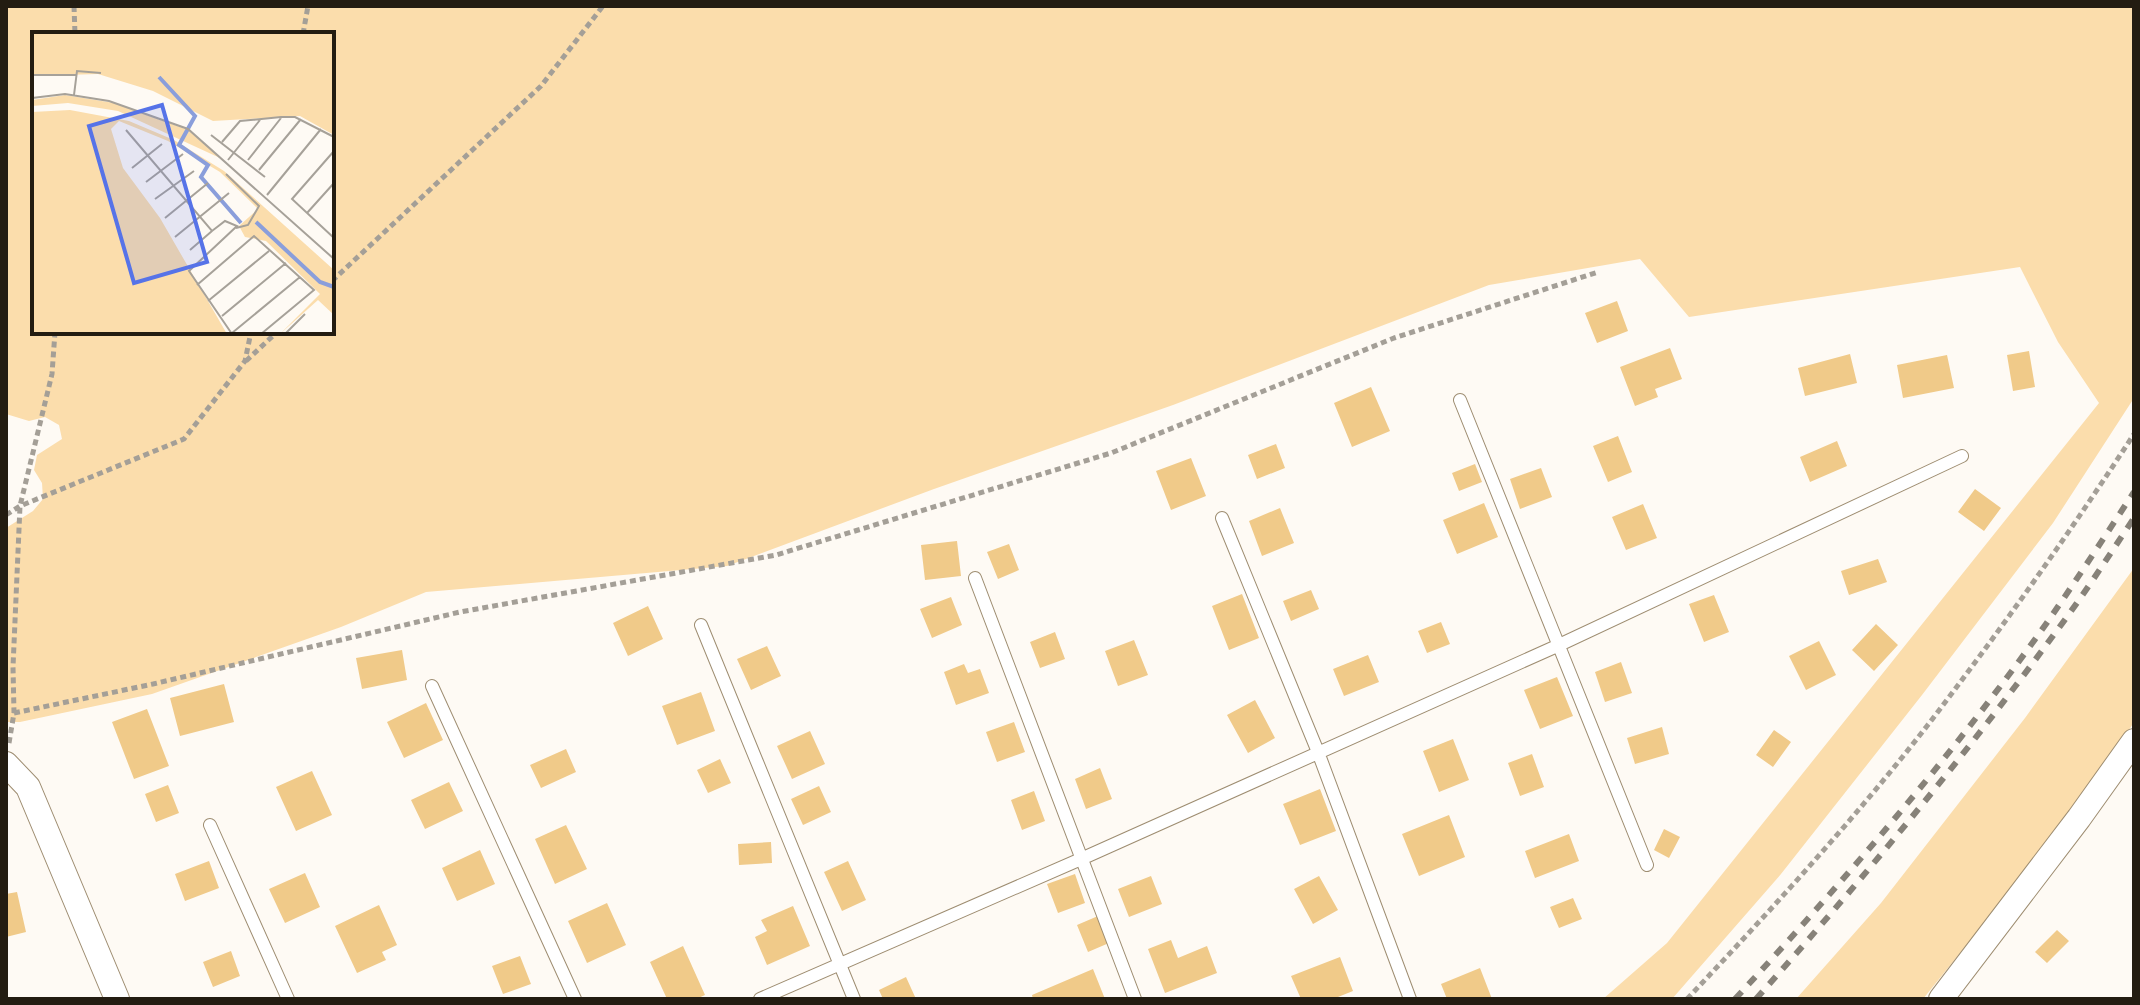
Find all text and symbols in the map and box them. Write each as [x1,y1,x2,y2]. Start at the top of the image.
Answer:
inset map [32,32,334,334]

